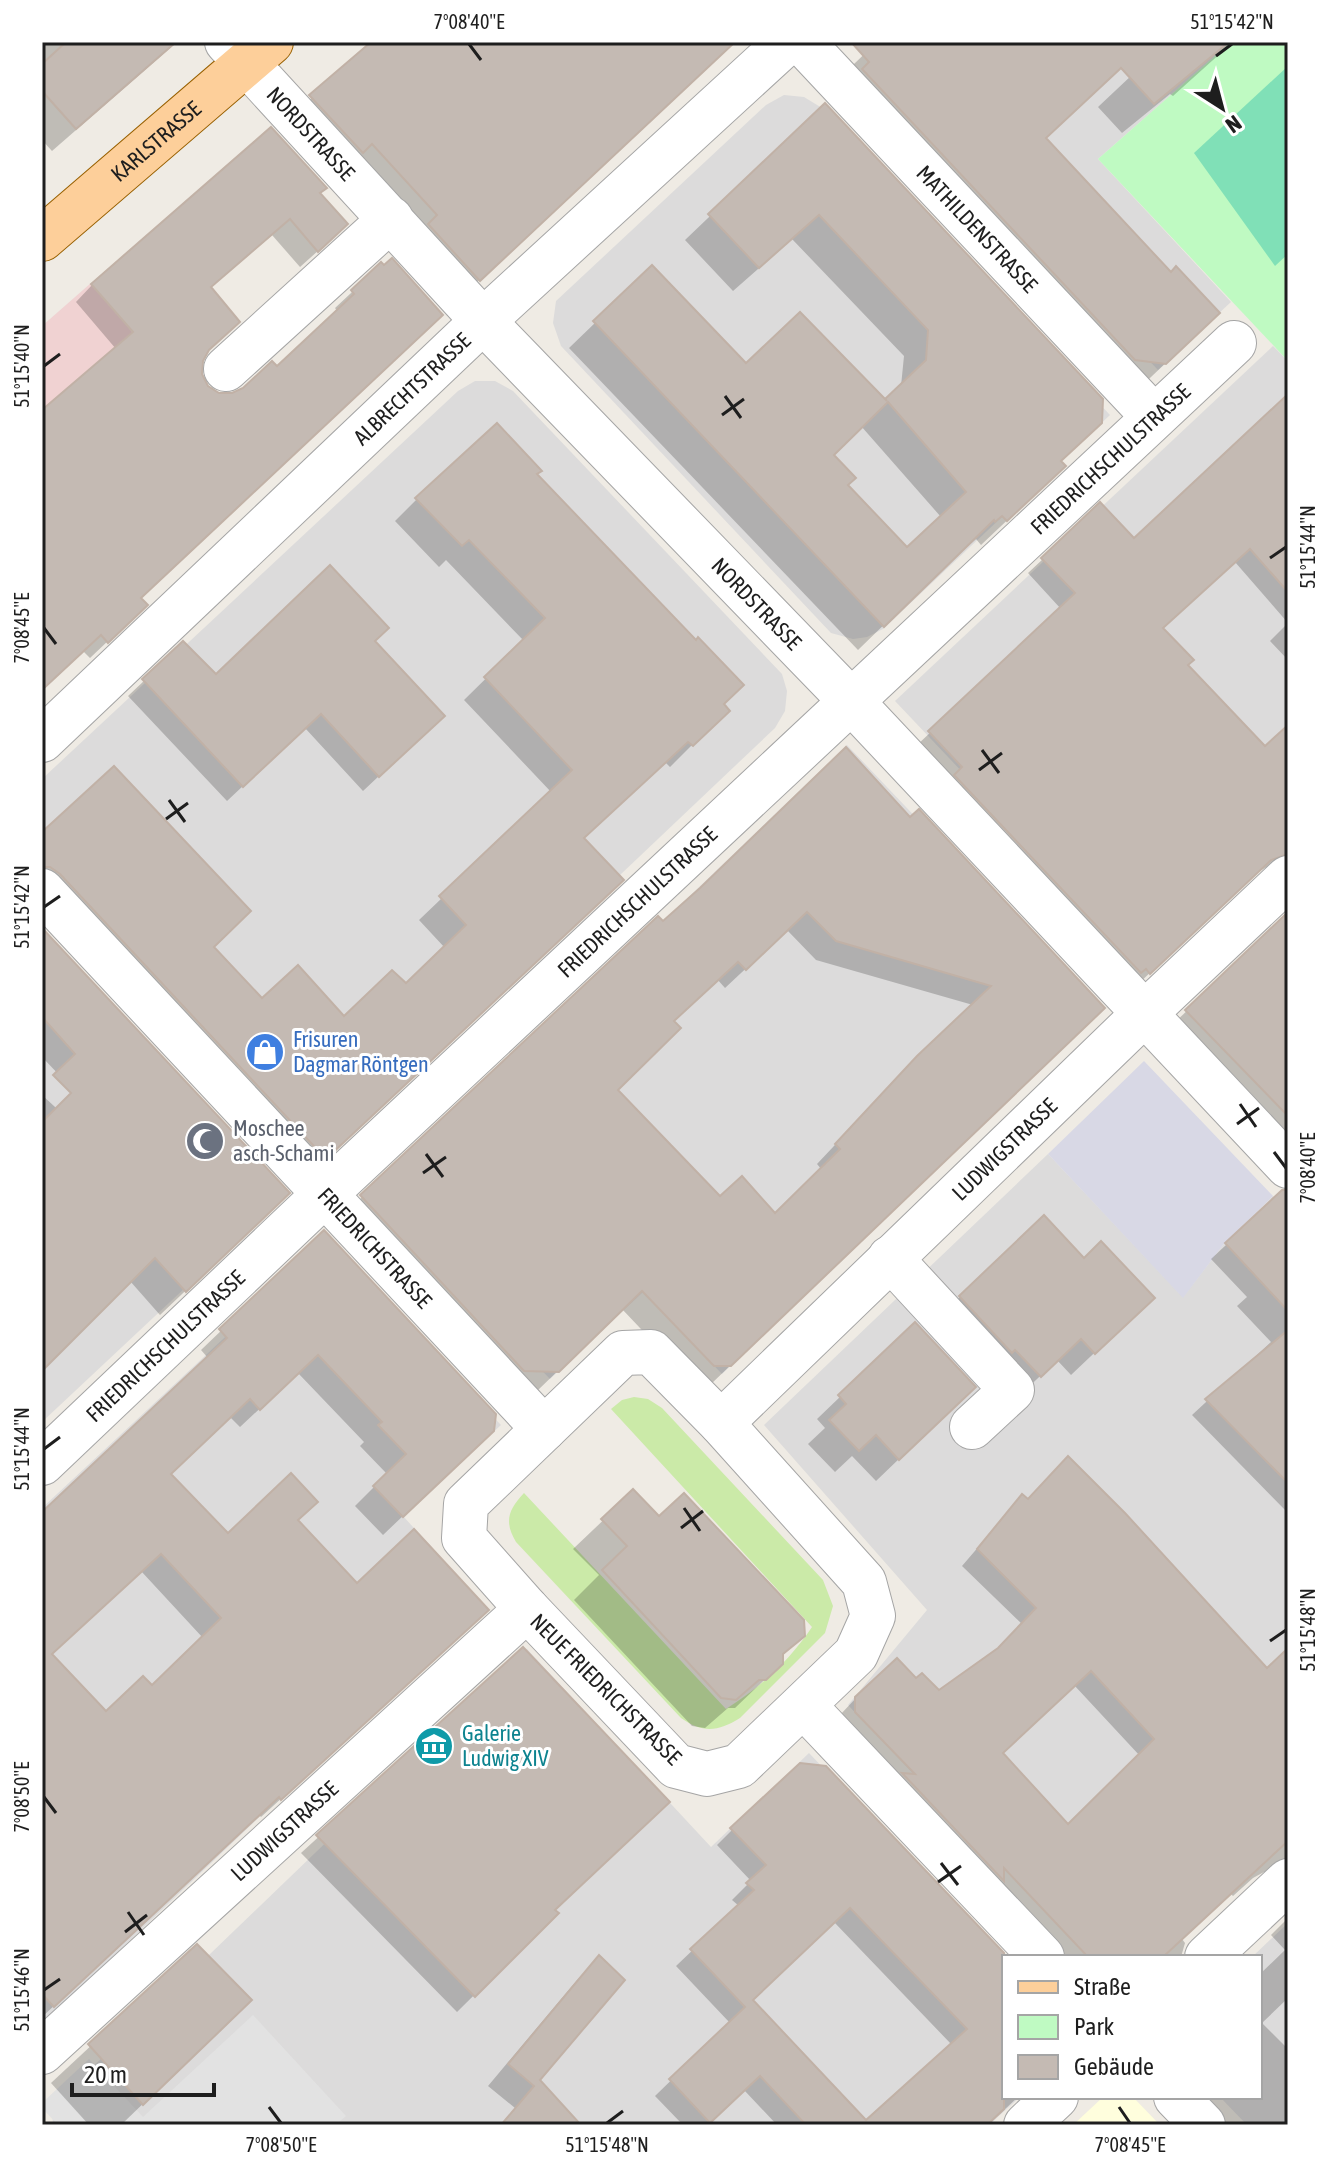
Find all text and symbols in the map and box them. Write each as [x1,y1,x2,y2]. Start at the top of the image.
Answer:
text: 7°08'40"E [434,10,505,33]
text: 51°15'42"N [1190,10,1274,33]
north arrow [1182,68,1262,148]
street label: NORDSTRASSE [261,81,361,186]
street label: KARLSTRASSE [106,95,206,187]
text: N [1221,110,1247,139]
street label: MATHILDENSTRASSE [911,160,1043,298]
text: 51°15'40"N [10,324,33,408]
street label: ALBRECHTSTRASSE [348,327,476,450]
street label: FRIEDRICHSCHULSTRASSE [1025,378,1196,540]
text: 51°15'44"N [1296,505,1319,589]
street label: NORDSTRASSE [706,552,807,655]
text: 7°08'45"E [10,592,33,663]
street label: FRIEDRICHSCHULSTRASSE [552,821,723,983]
text: 51°15'42"N [10,865,33,949]
place label: Frisuren Dagmar Röntgen [293,1026,429,1077]
shop icon: Frisuren Dagmar Röntgen [244,1031,286,1073]
street label: LUDWIGSTRASSE [947,1092,1062,1206]
place label: Moschee asch-Schami [233,1115,335,1166]
mosque icon: Moschee asch-Schami [184,1120,226,1162]
text: 7°08'40"E [1296,1132,1319,1203]
street label: FRIEDRICHSTRASSE [312,1182,438,1314]
street label: FRIEDRICHSCHULSTRASSE [81,1264,250,1427]
text: 51°15'44"N [10,1407,33,1491]
text: 51°15'48"N [1296,1588,1319,1672]
street label: NEUE FRIEDRICHSTRASSE [525,1608,687,1770]
place label: Galerie Ludwig XIV [462,1720,549,1771]
museum icon: Galerie Ludwig XIV [413,1725,455,1767]
text: 7°08'50"E [10,1761,33,1832]
street label: LUDWIGSTRASSE [225,1775,343,1886]
text: 51°15'46"N [10,1948,33,2032]
legend [1002,1955,1262,2099]
text: Straße [1074,1973,1131,2000]
text: Park [1074,2013,1115,2040]
scale bar [72,2047,214,2097]
text: Gebäude [1074,2053,1154,2080]
text: 20 m [84,2061,127,2088]
text: 7°08'50"E [246,2133,317,2156]
text: 51°15'48"N [565,2133,649,2156]
text: 7°08'45"E [1095,2133,1166,2156]

